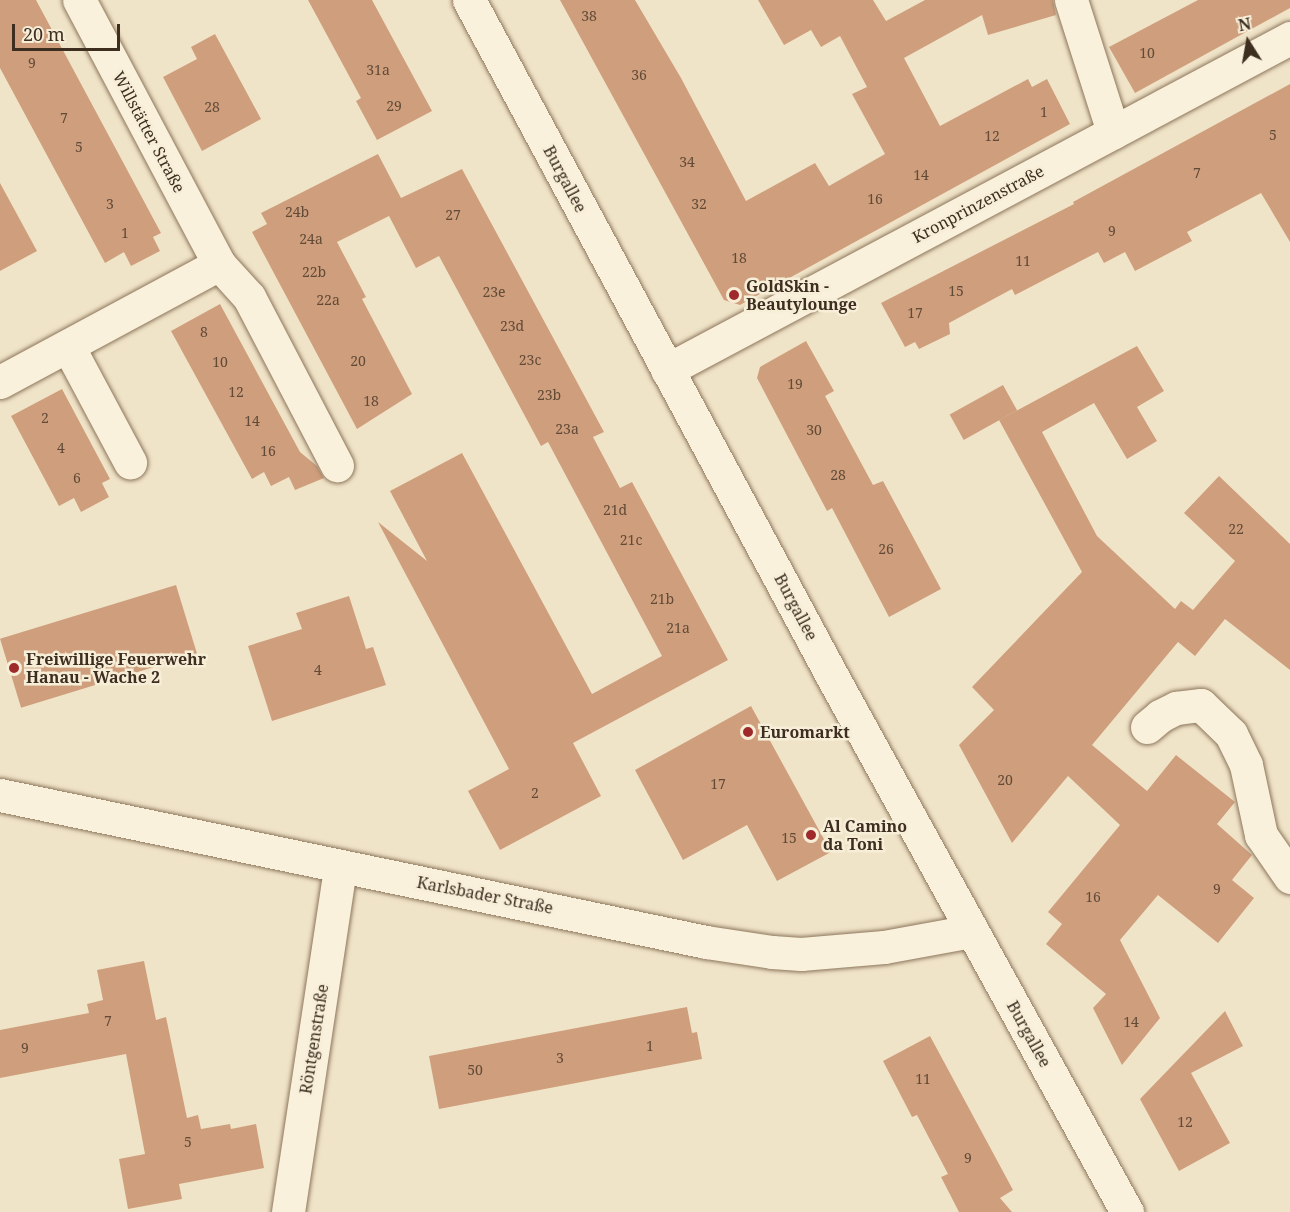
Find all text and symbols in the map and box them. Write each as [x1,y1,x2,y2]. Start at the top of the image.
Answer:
house number: 38 [581,8,597,24]
scale bar [15,12,123,50]
north arrow [1218,12,1278,72]
text: N [1236,12,1253,36]
text: 20 m [23,22,65,46]
house number: 10 [1139,45,1155,61]
house number: 9 [28,55,36,71]
house number: 31a [366,62,390,78]
house number: 36 [631,67,647,83]
street label: Willstätter Straße [109,68,189,196]
house number: 29 [386,98,402,114]
house number: 28 [204,99,220,115]
house number: 1 [1040,104,1048,120]
house number: 7 [60,110,68,126]
house number: 5 [1269,127,1277,143]
house number: 12 [984,128,1000,144]
house number: 5 [75,139,83,155]
street label: Burgallee [539,142,591,216]
house number: 34 [679,154,695,170]
street label: Kronprinzenstraße [909,161,1047,247]
house number: 7 [1193,165,1201,181]
house number: 14 [913,167,929,183]
house number: 16 [867,191,883,207]
house number: 3 [106,196,114,212]
house number: 32 [691,196,707,212]
house number: 24b [285,204,309,220]
house number: 27 [445,207,461,223]
house number: 9 [1108,223,1116,239]
house number: 1 [121,225,129,241]
house number: 24a [299,231,323,247]
house number: 18 [731,250,747,266]
house number: 11 [1015,253,1031,269]
house number: 22b [302,264,326,280]
place label: GoldSkin - Beautylounge [746,276,857,314]
house number: 15 [948,283,964,299]
house number: 23e [482,284,506,300]
marker: GoldSkin - Beautylounge [727,288,741,302]
house number: 22a [316,292,340,308]
house number: 17 [907,305,923,321]
house number: 23d [500,318,524,334]
house number: 8 [200,324,208,340]
house number: 23c [519,352,541,368]
house number: 20 [350,353,366,369]
house number: 10 [212,354,228,370]
house number: 19 [787,376,803,392]
house number: 12 [228,384,244,400]
house number: 23b [537,387,561,403]
house number: 18 [363,393,379,409]
house number: 2 [41,410,49,426]
house number: 14 [244,413,260,429]
house number: 23a [555,421,579,437]
house number: 30 [806,422,822,438]
house number: 4 [57,440,65,456]
house number: 16 [260,443,276,459]
house number: 28 [830,467,846,483]
house number: 6 [73,470,81,486]
house number: 21d [603,502,627,518]
house number: 22 [1228,521,1244,537]
house number: 21c [620,532,642,548]
house number: 26 [878,541,894,557]
street label: Burgallee [770,570,822,644]
house number: 21b [650,591,674,607]
house number: 21a [666,620,690,636]
place label: Freiwillige Feuerwehr Hanau - Wache 2 [26,649,206,687]
marker: Freiwillige Feuerwehr Hanau - Wache 2 [7,661,21,675]
house number: 4 [314,662,322,678]
place label: Euromarkt [760,722,850,742]
marker: Euromarkt [741,725,755,739]
house number: 20 [997,772,1013,788]
house number: 17 [710,776,726,792]
house number: 2 [531,785,539,801]
place label: Al Camino da Toni [823,816,907,854]
marker: Al Camino da Toni [804,828,818,842]
house number: 15 [781,830,797,846]
street label: Karlsbader Straße [415,872,555,918]
house number: 9 [1213,881,1221,897]
house number: 16 [1085,889,1101,905]
street label: Röntgenstraße [296,983,332,1095]
street label: Burgallee [1003,998,1055,1070]
house number: 7 [104,1013,112,1029]
house number: 14 [1123,1014,1139,1030]
house number: 1 [646,1038,654,1054]
house number: 9 [21,1040,29,1056]
house number: 3 [556,1050,564,1066]
house number: 50 [467,1062,483,1078]
house number: 11 [915,1071,931,1087]
house number: 12 [1177,1114,1193,1130]
house number: 5 [184,1134,192,1150]
house number: 9 [964,1150,972,1166]

